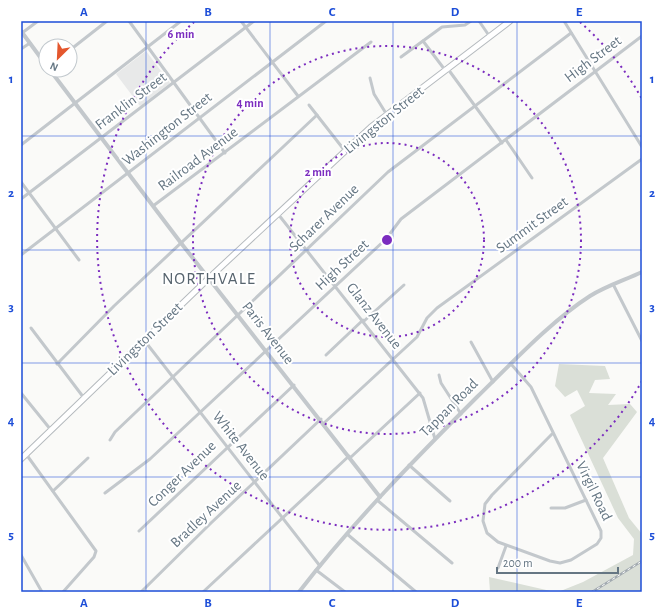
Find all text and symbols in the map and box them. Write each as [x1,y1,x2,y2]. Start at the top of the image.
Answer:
text: A [80,6,88,19]
text: B [204,6,212,19]
text: C [329,6,336,19]
text: D [451,6,460,19]
text: E [576,6,583,19]
text: 6 min [168,28,194,40]
street label: High Street [562,33,624,85]
north arrow [38,38,78,78]
text: N [48,60,60,73]
street label: Franklin Street [93,69,170,133]
text: 1 [9,73,13,86]
text: 1 [650,73,654,86]
street label: Livingston Street [341,83,427,157]
street label: Washington Street [119,89,215,168]
text: 4 min [236,97,264,109]
street label: Railroad Avenue [155,124,241,194]
text: 2 min [305,166,331,178]
street label: Scharer Avenue [286,181,362,255]
text: 2 [8,187,14,200]
text: 2 [649,187,655,200]
street label: Summit Street [493,194,571,256]
centre of rings [380,233,394,247]
street label: High Street [312,237,372,293]
district label: NORTHVALE [162,270,256,287]
street label: Glanz Avenue [344,280,404,352]
street label: Paris Avenue [239,299,297,367]
street label: Livingston Street [105,300,186,378]
text: 3 [8,301,14,314]
text: 3 [649,301,655,314]
street label: Tappan Road [417,376,481,440]
street label: White Avenue [210,409,272,483]
text: 4 [8,415,15,428]
text: 4 [649,415,656,428]
street label: Conger Avenue [145,438,219,510]
street label: Virgil Road [573,459,615,523]
street label: Bradley Avenue [168,478,244,550]
text: 5 [8,529,14,542]
text: 5 [649,529,655,542]
scale bar [497,549,618,575]
text: 200 m [503,557,533,569]
text: A [80,597,88,610]
text: B [204,597,212,610]
text: C [329,597,336,610]
text: D [451,597,460,610]
text: E [576,597,583,610]

